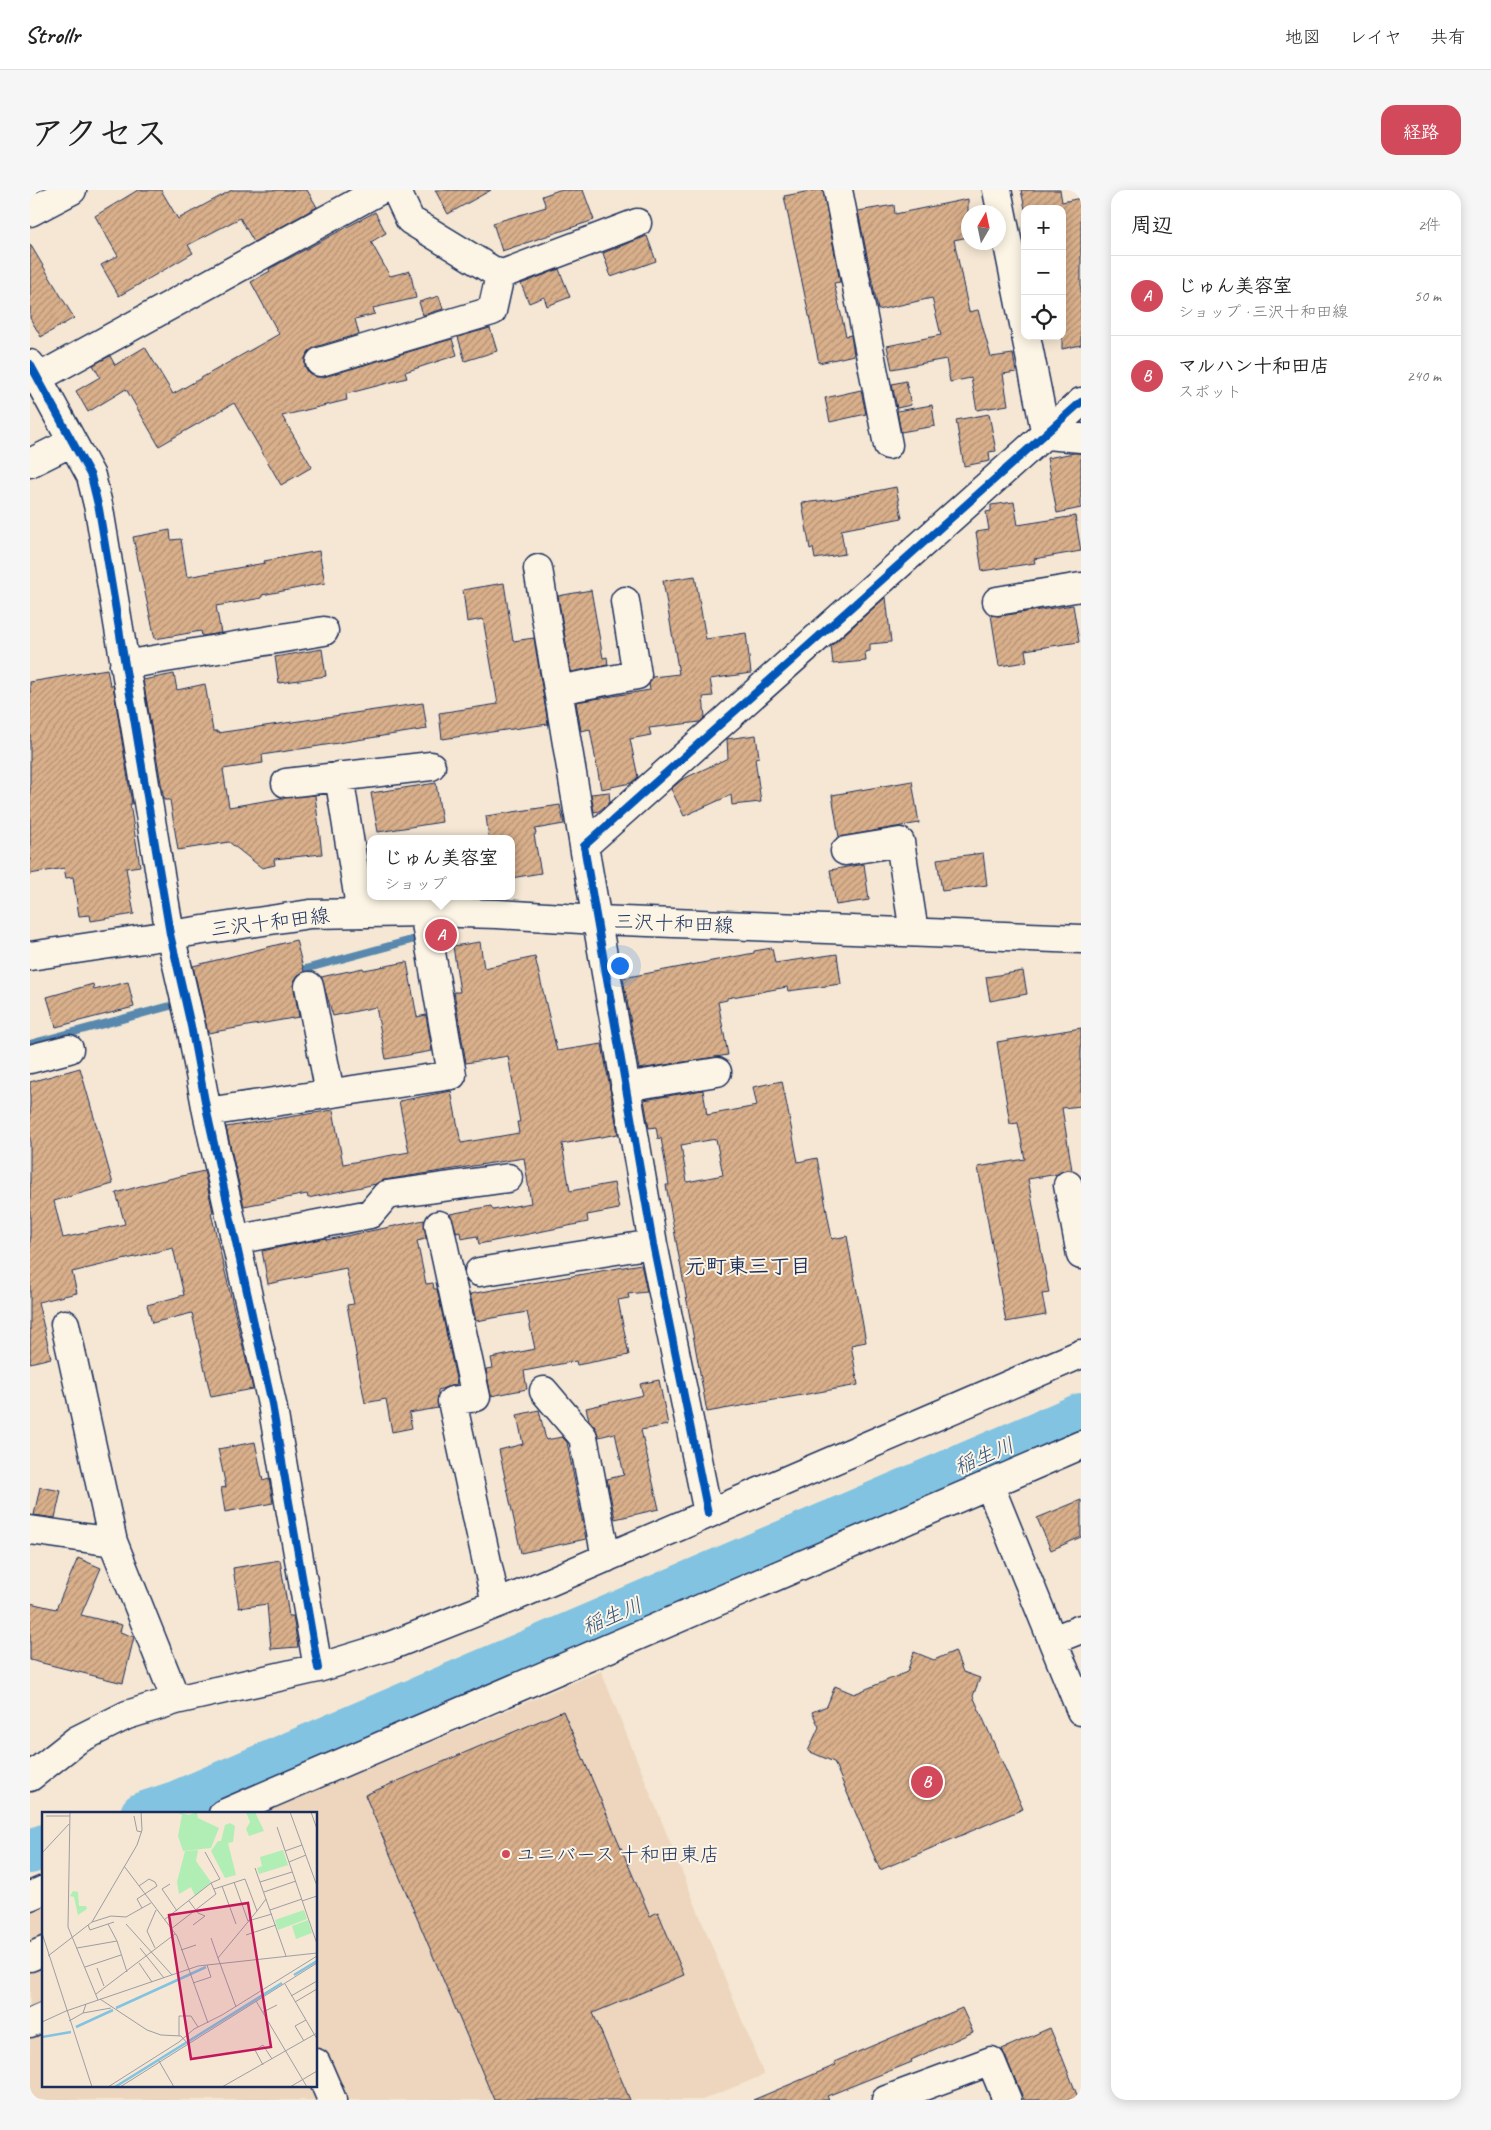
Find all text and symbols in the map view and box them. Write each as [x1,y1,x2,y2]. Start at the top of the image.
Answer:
text: Strollr [25,20,80,50]
text: 地図 [1285,26,1321,48]
text: レイヤ [1349,26,1402,48]
text: 共有 [1430,26,1466,48]
button: 経路 [1381,105,1461,155]
text: アクセス [30,111,168,156]
north arrow [961,205,1006,250]
map controls [1021,205,1066,340]
button: + [1021,205,1066,250]
text: 周辺 [1131,212,1173,238]
text: 2件 [1418,215,1441,235]
button: − [1021,250,1066,295]
text: じゅん美容室 [1178,274,1292,298]
text: A [1143,286,1151,306]
text: 50 m [1414,286,1441,306]
button: locate [1021,295,1066,340]
text: ショップ · 三沢十和田線 [1178,302,1348,322]
text: マルハン十和田店 [1178,354,1329,378]
text: B [1143,366,1151,386]
text: 240 m [1407,366,1441,386]
text: スポット [1178,382,1242,402]
popup [367,835,515,900]
text: じゅん美容室 [384,846,498,870]
text: ショップ [384,874,447,894]
street label: 三沢十和田線 [209,903,331,942]
street label: 三沢十和田線 [614,909,734,938]
pin: A [425,916,457,954]
your location [607,953,633,979]
district label: 元町東三丁目 [685,1253,811,1279]
water label: 稲生川 [950,1432,1018,1480]
water label: 稲生川 [578,1592,646,1640]
pin: B [911,1763,943,1801]
inset map [42,1812,318,2088]
place label: ユニバース 十和田東店 [516,1842,720,1867]
marker: ユニバース 十和田東店 [500,1848,512,1860]

